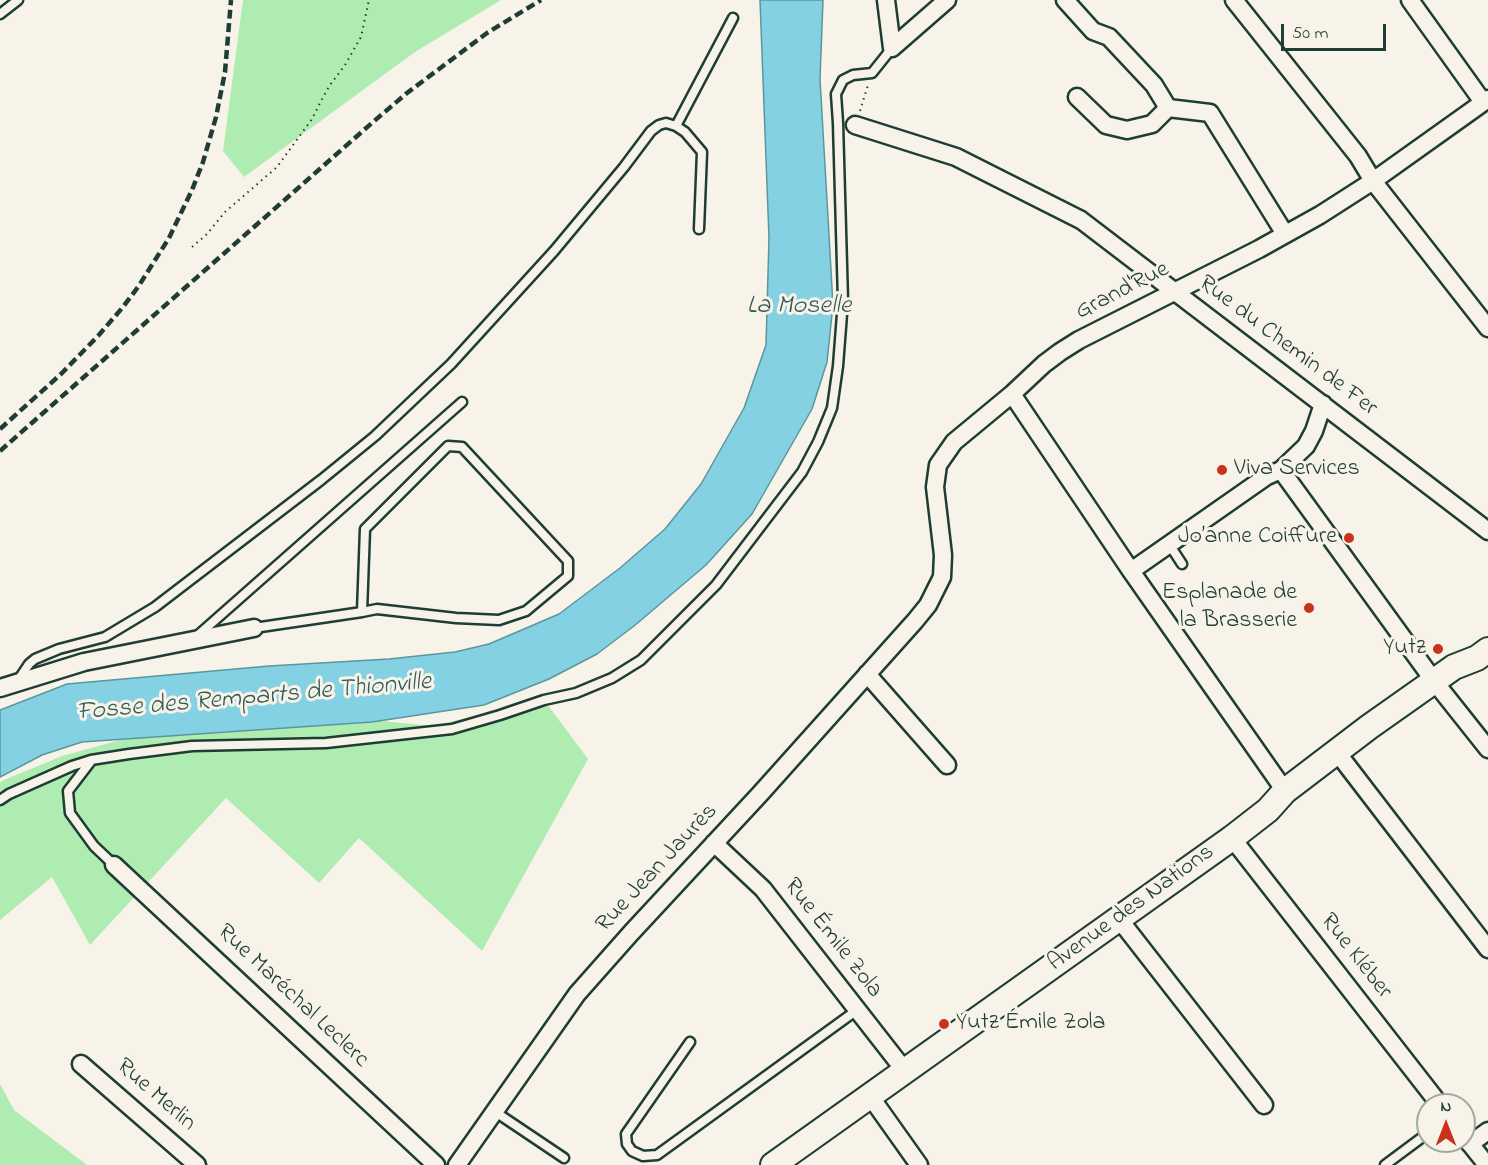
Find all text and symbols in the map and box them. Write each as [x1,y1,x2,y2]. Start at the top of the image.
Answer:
scale bar [1284,12,1389,50]
text: 50 m [1292,21,1329,47]
street label: Grand'Rue [1071,256,1175,328]
street label: Rue du Chemin de Fer [1192,270,1382,424]
water label: La Moselle [747,292,851,324]
place label: Viva Services [1234,456,1360,484]
marker: Viva Services [1215,463,1229,477]
place label: Jo’anne Coiffure [1178,524,1337,552]
marker: Jo’anne Coiffure [1342,531,1356,545]
place label: Esplanade de la Brasserie [1162,580,1297,636]
marker: Esplanade de la Brasserie [1302,601,1316,615]
place label: Yutz [1383,635,1426,663]
marker: Yutz [1431,642,1445,656]
water label: Fosse des Remparts de Thionville [75,668,433,730]
street label: Rue Jean Jaurès [591,799,725,939]
street label: Avenue des Nations [1043,839,1221,979]
street label: Rue Émile Zola [776,873,888,1005]
street label: Rue Kléber [1313,908,1397,1006]
street label: Rue Maréchal Leclerc [210,919,374,1075]
place label: Yutz Émile Zola [956,1010,1105,1038]
marker: Yutz Émile Zola [937,1017,951,1031]
street label: Rue Merlin [109,1053,201,1139]
north arrow [1416,1093,1476,1153]
text: N [1441,1095,1451,1119]

